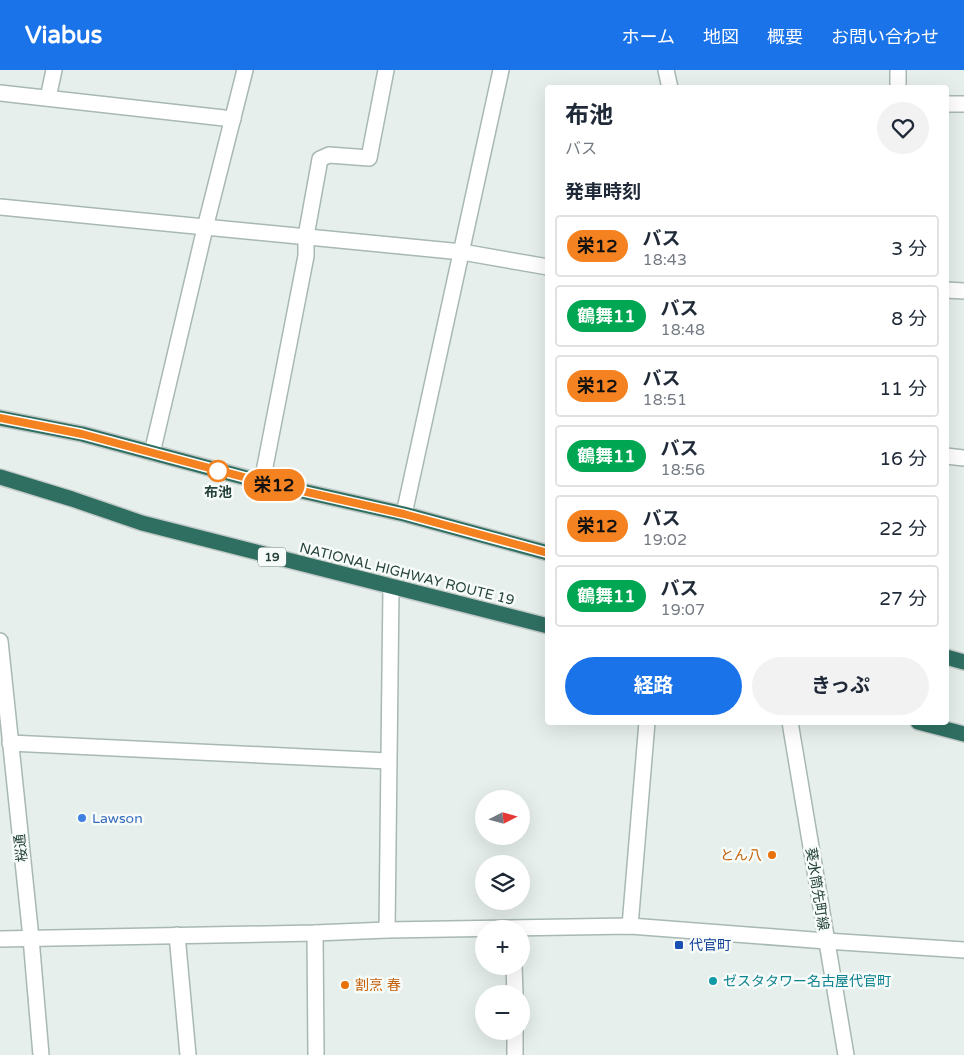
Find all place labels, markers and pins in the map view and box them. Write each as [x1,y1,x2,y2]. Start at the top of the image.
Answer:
marker: 布池 [207,460,229,482]
place label: 布池 [204,484,232,501]
place label: Lawson [92,810,143,827]
marker: Lawson [76,812,88,824]
place label: とん八 [720,847,762,864]
marker: とん八 [766,849,778,861]
place label: 代官町 [689,937,731,954]
marker: 代官町 [673,939,685,951]
place label: ゼスタタワー名古屋代官町 [723,973,891,990]
marker: ゼスタタワー名古屋代官町 [707,975,719,987]
place label: 割烹 春 [355,977,401,994]
marker: 割烹 春 [339,979,351,991]

